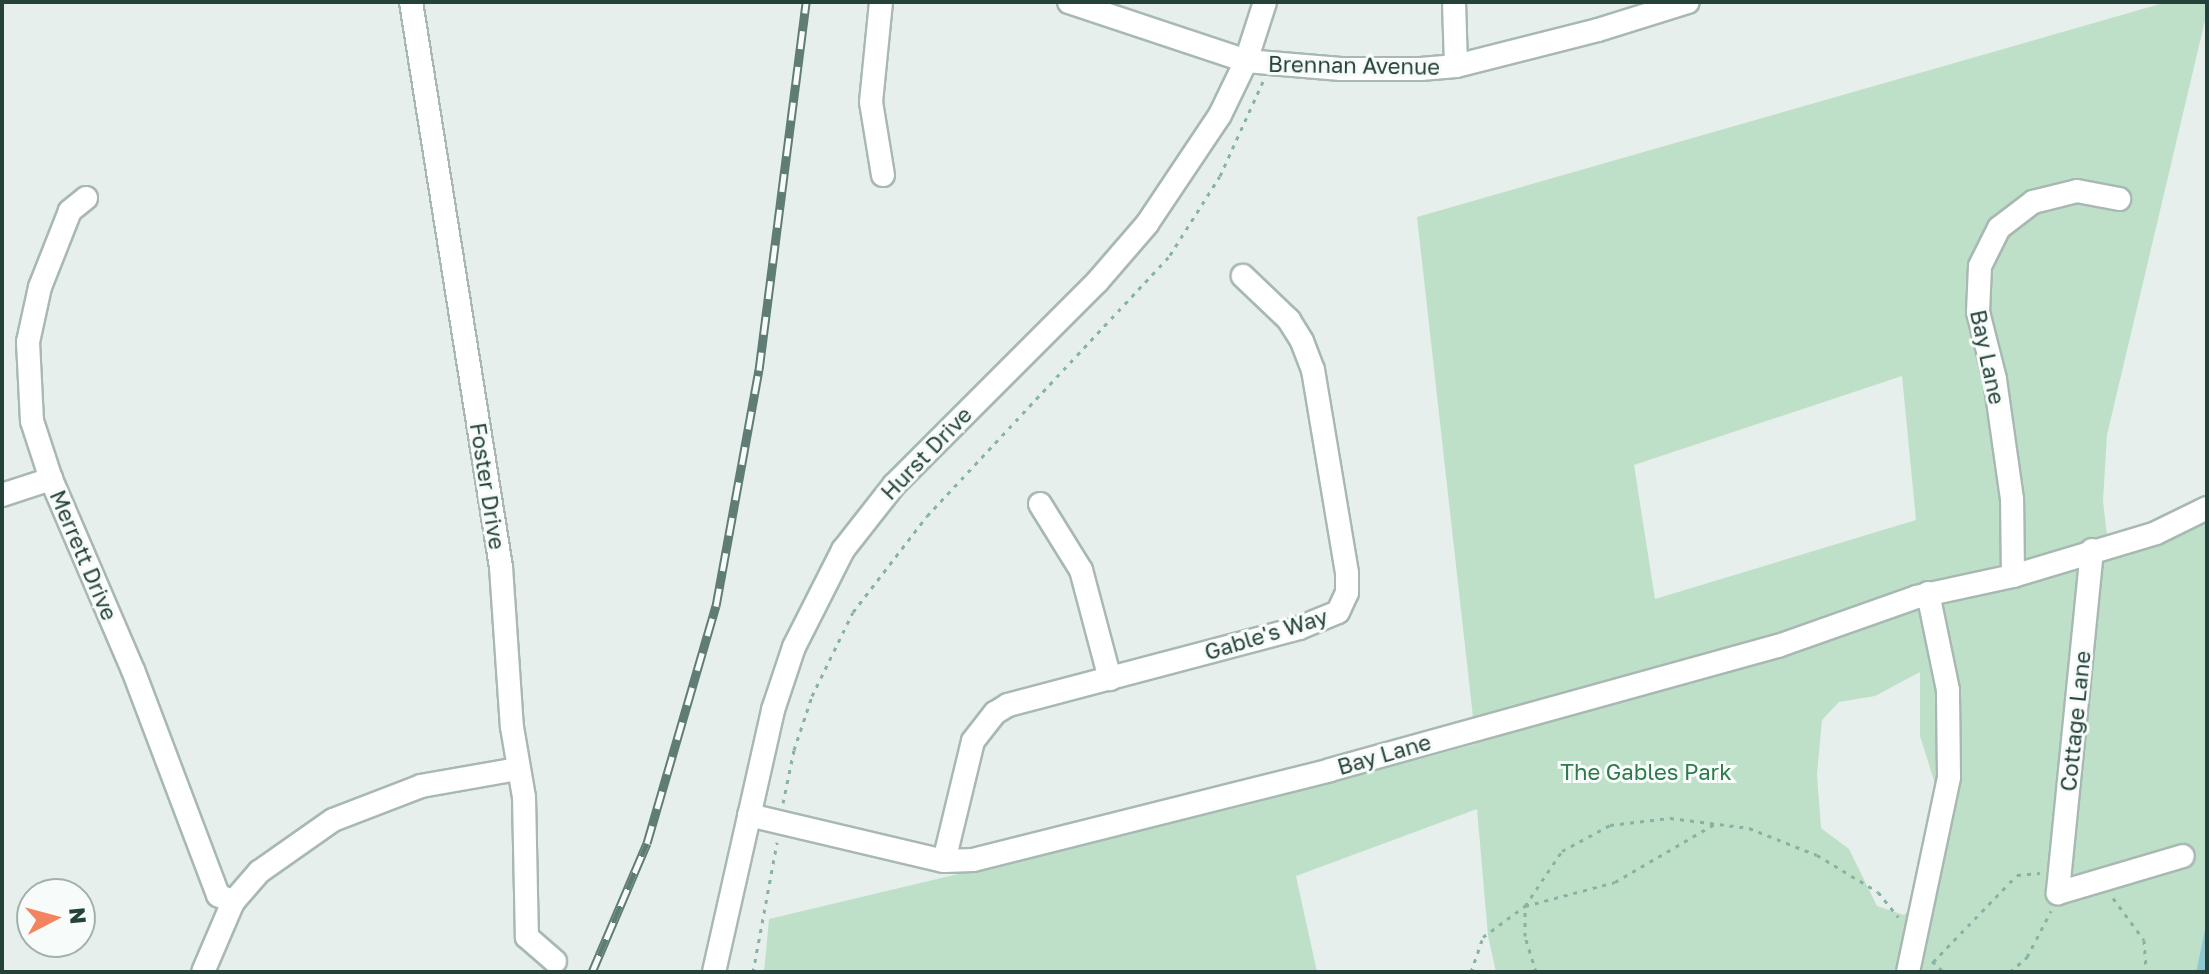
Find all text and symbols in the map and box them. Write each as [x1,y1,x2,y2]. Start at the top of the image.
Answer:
street label: Brennan Avenue [1268,50,1440,80]
street label: Bay Lane [1965,307,2011,407]
street label: Hurst Drive [875,401,977,505]
street label: Foster Drive [465,421,511,551]
street label: Merrett Drive [45,486,123,624]
street label: Gable's Way [1201,603,1331,665]
street label: Cottage Lane [2054,649,2096,793]
street label: Bay Lane [1334,728,1434,780]
park label: The Gables Park [1560,759,1732,785]
north arrow [16,878,96,958]
text: N [64,906,93,925]

